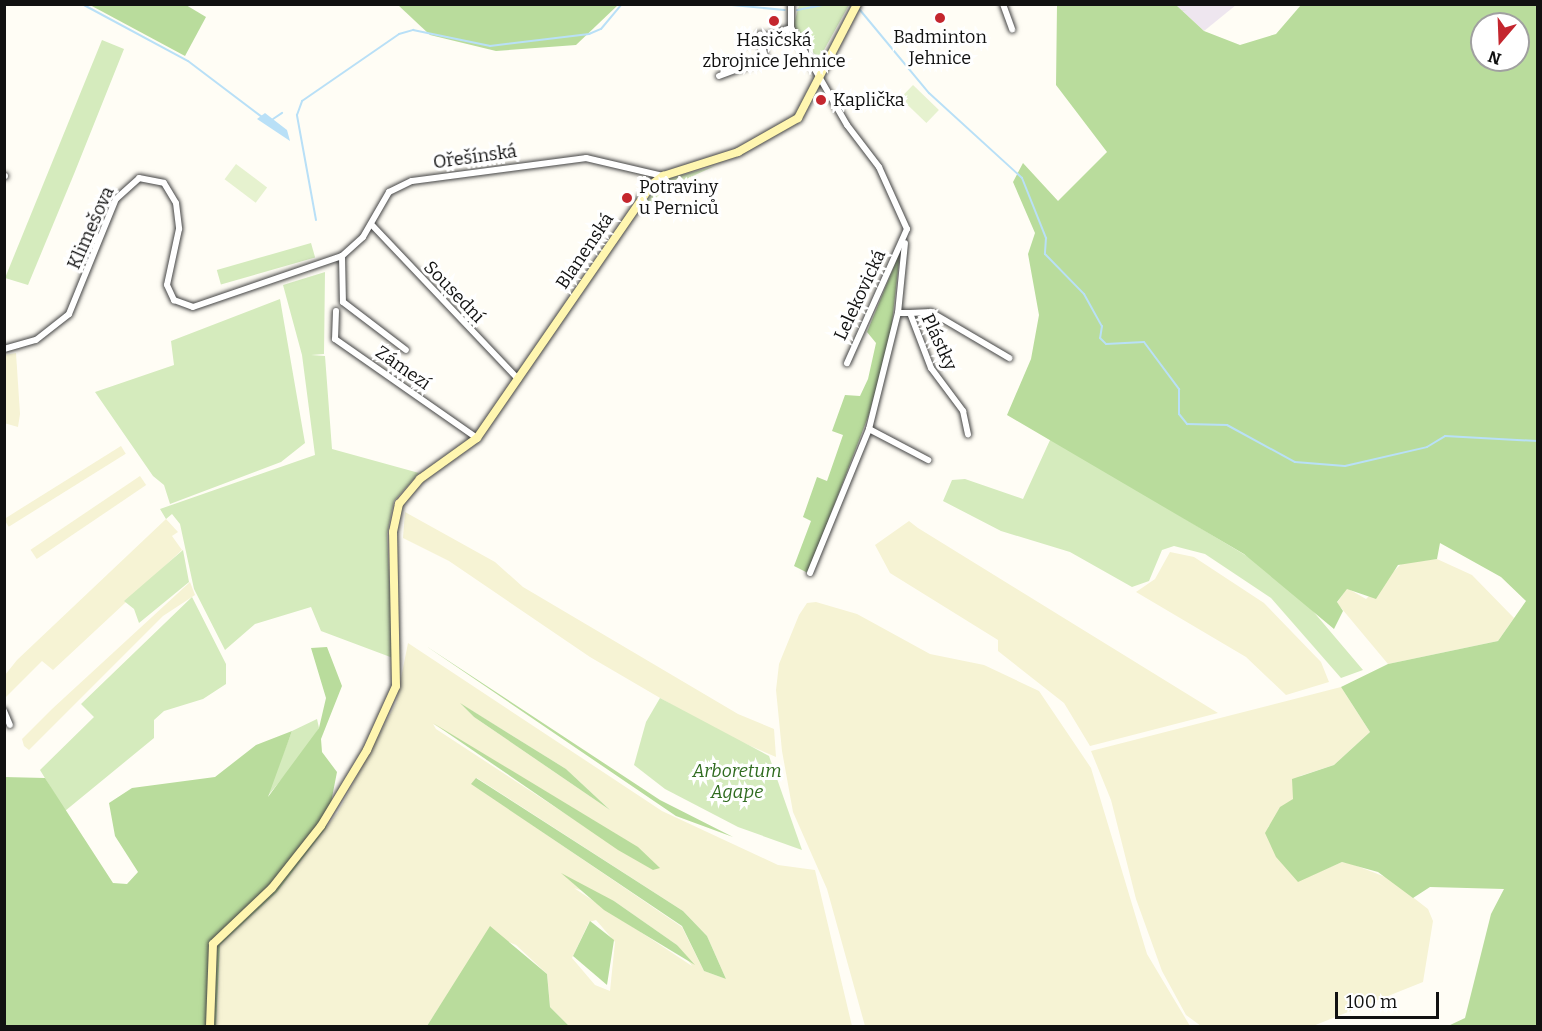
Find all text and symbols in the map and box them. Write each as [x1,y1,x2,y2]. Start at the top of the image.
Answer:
marker: Badminton Jehnice [933,11,947,25]
north arrow [1470,12,1530,72]
marker: Hasičská zbrojnice Jehnice [767,14,781,28]
place label: Badminton Jehnice [893,27,987,70]
place label: Hasičská zbrojnice Jehnice [702,30,846,72]
text: N [1486,47,1504,69]
place label: Kaplička [833,89,905,111]
marker: Kaplička [814,93,828,107]
street label: Ořešínská [432,140,518,174]
place label: Potraviny u Perniců [639,177,719,219]
street label: Klimešova [63,183,119,273]
marker: Potraviny u Perniců [620,191,634,205]
street label: Blanenská [552,209,618,293]
street label: Lelekovická [830,246,890,344]
street label: Sousední [419,256,489,328]
street label: Plástky [917,310,961,374]
street label: Zámezí [371,341,435,395]
park label: Arboretum Agape [693,761,781,804]
scale bar [1338,980,1442,1018]
text: 100 m [1346,991,1397,1013]

